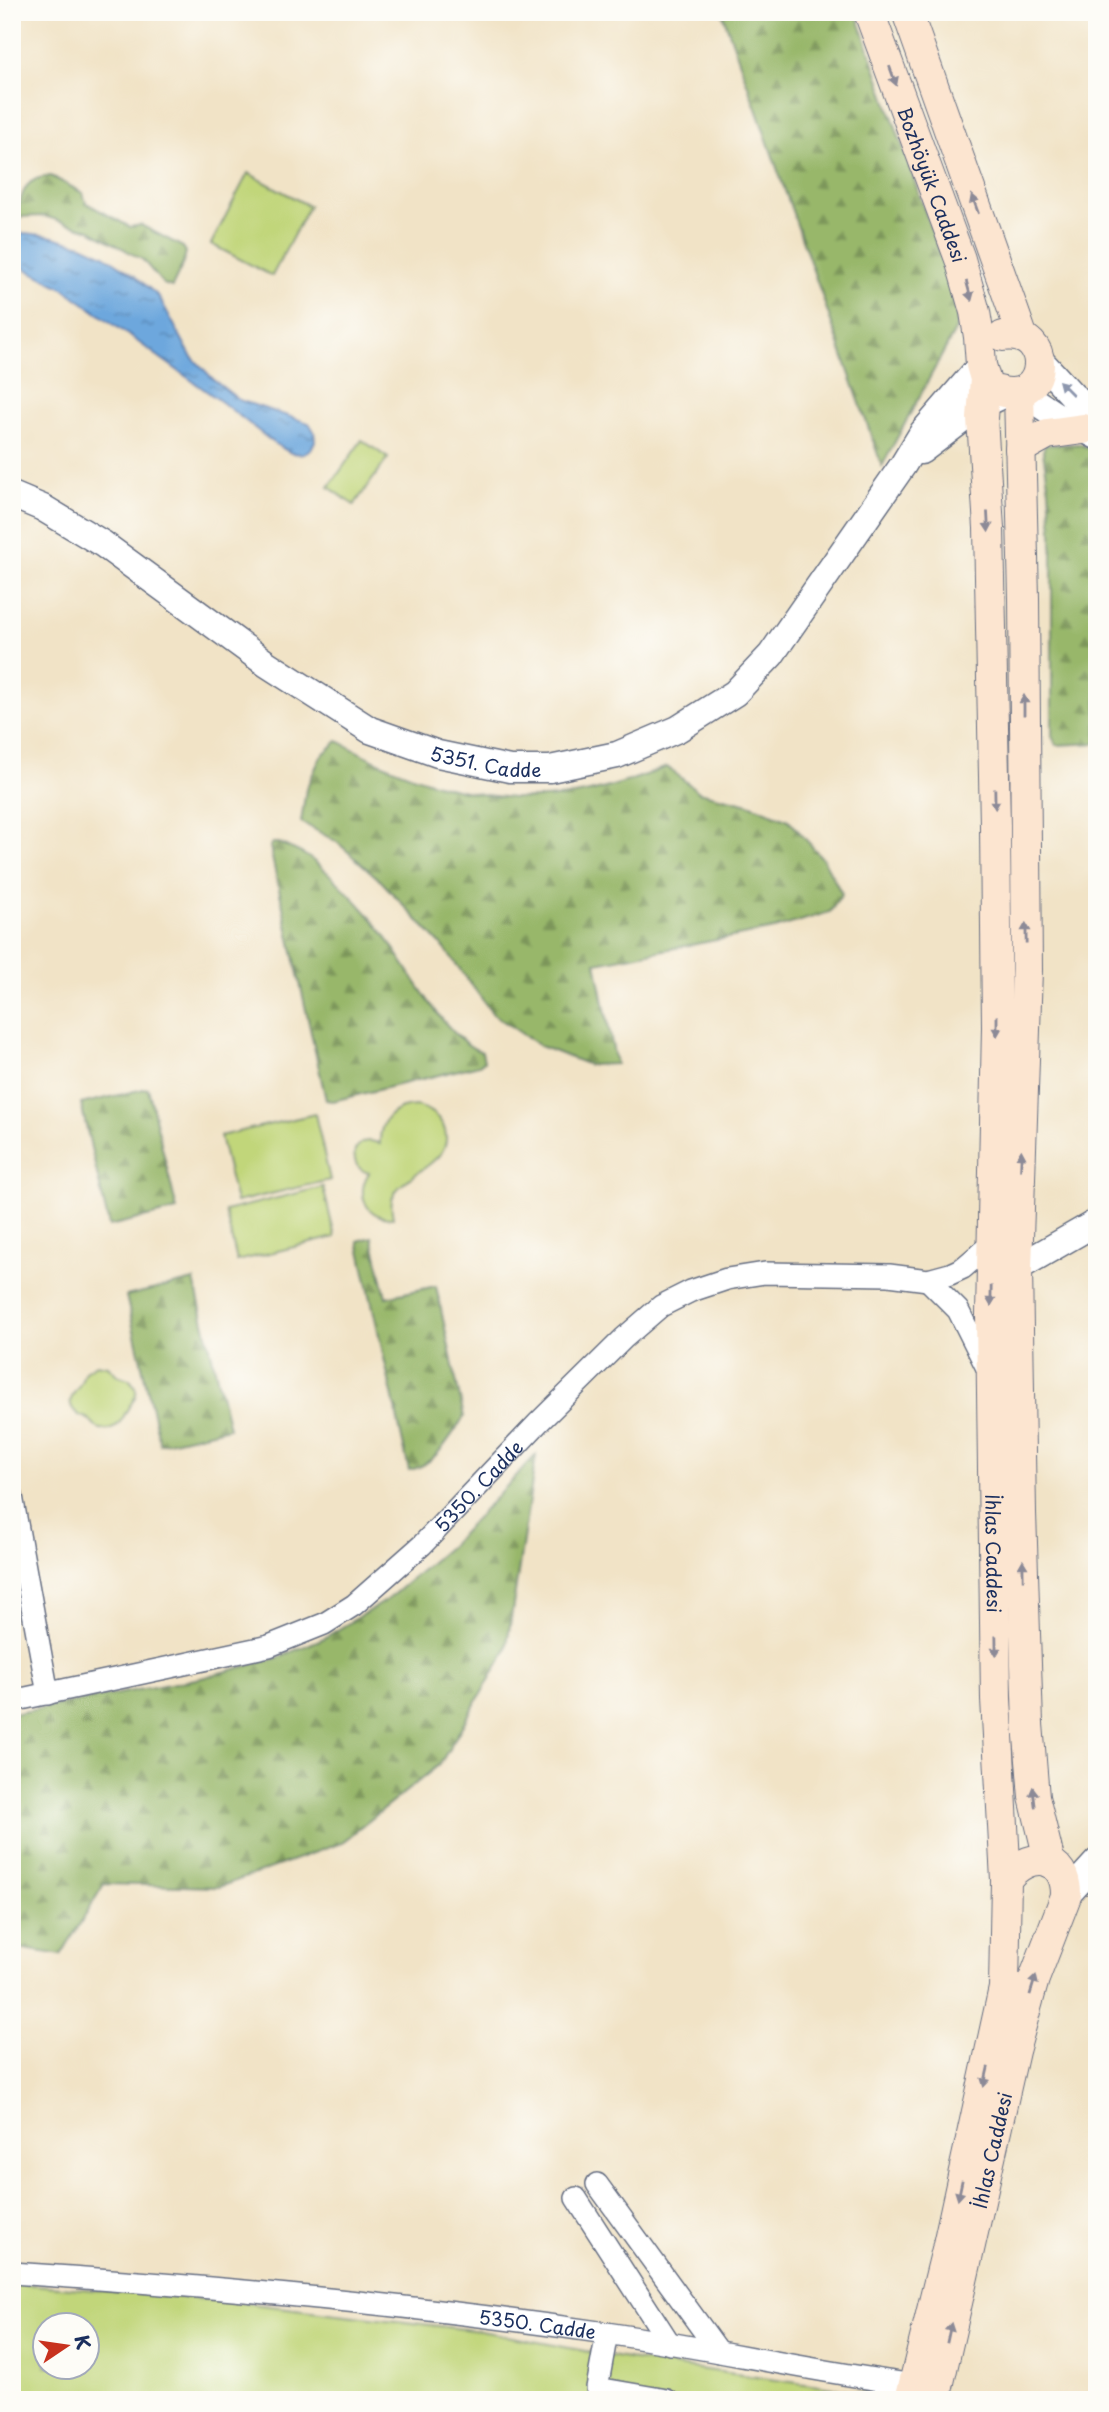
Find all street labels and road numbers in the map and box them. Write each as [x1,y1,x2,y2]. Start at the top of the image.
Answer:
street label: Bozhöyük Caddesi [891,103,974,266]
street label: 5351. Cadde [426,738,541,783]
street label: 5350. Cadde [428,1433,529,1538]
street label: İhlas Caddesi [979,1494,1009,1613]
street label: İhlas Caddesi [965,2089,1018,2211]
street label: 5350. Cadde [477,2302,598,2345]

